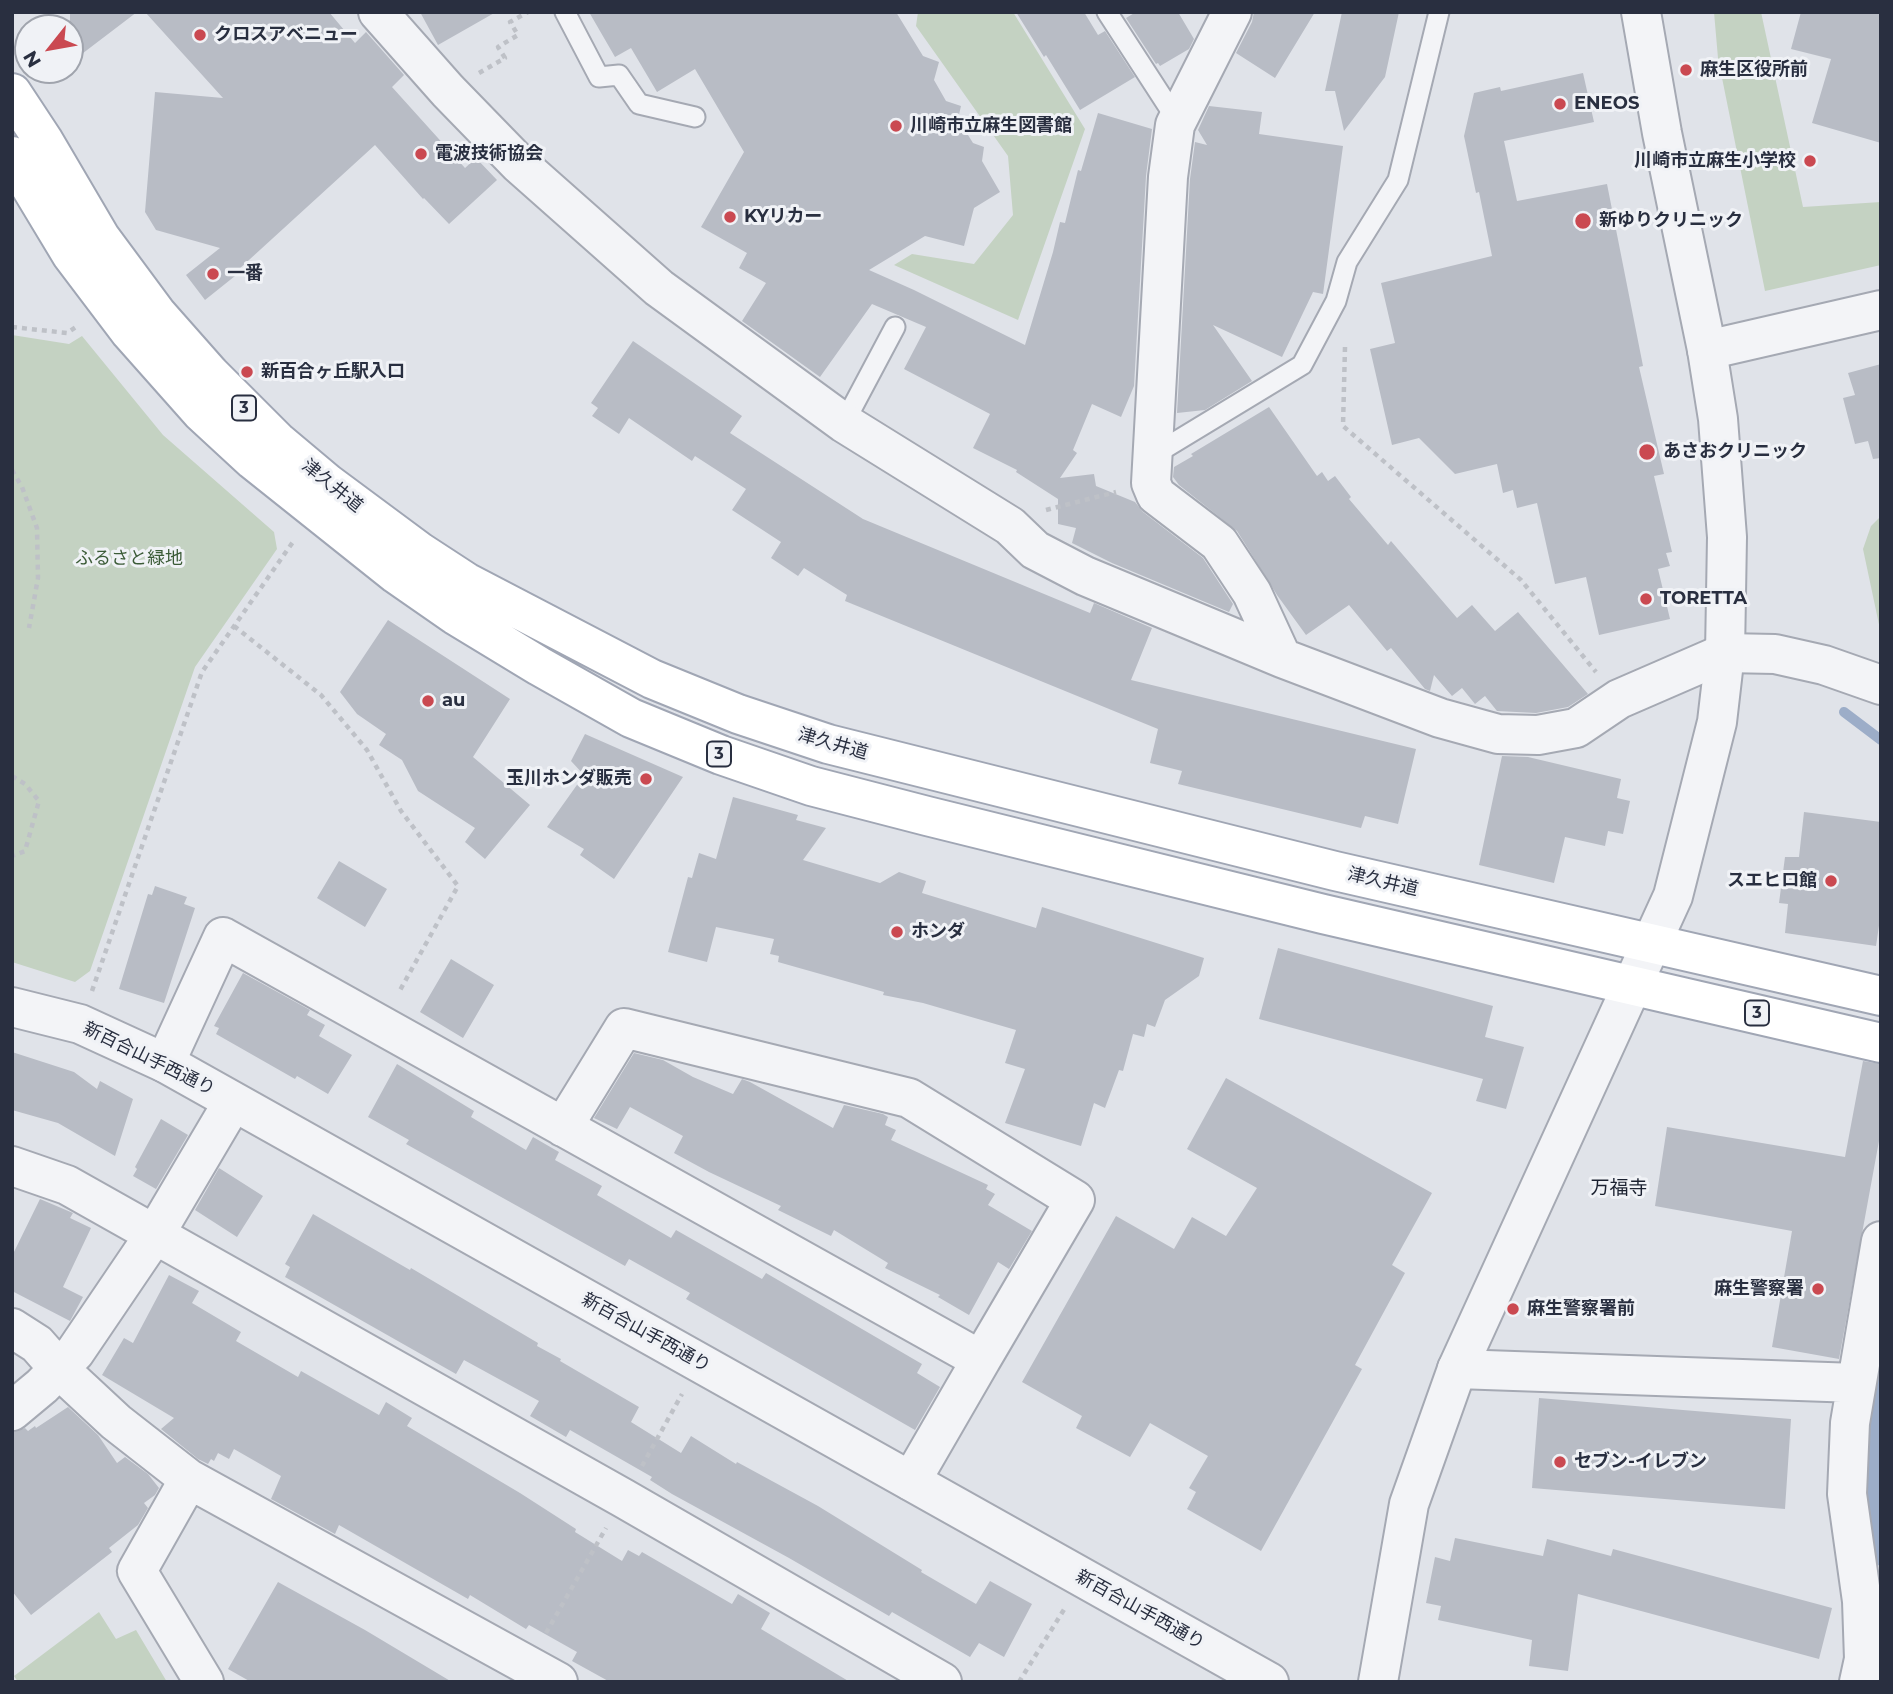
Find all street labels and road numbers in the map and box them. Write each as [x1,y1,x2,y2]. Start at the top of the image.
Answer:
road number: 3 [232,396,256,420]
street label: 津久井道 [297,455,367,517]
street label: 津久井道 [795,724,871,764]
road number: 3 [707,741,731,766]
street label: 津久井道 [1345,863,1421,901]
road number: 3 [1745,1001,1769,1026]
street label: 新百合山手西通り [80,1018,218,1100]
street label: 新百合山手西通り [578,1289,714,1377]
street label: 新百合山手西通り [1072,1566,1208,1654]

